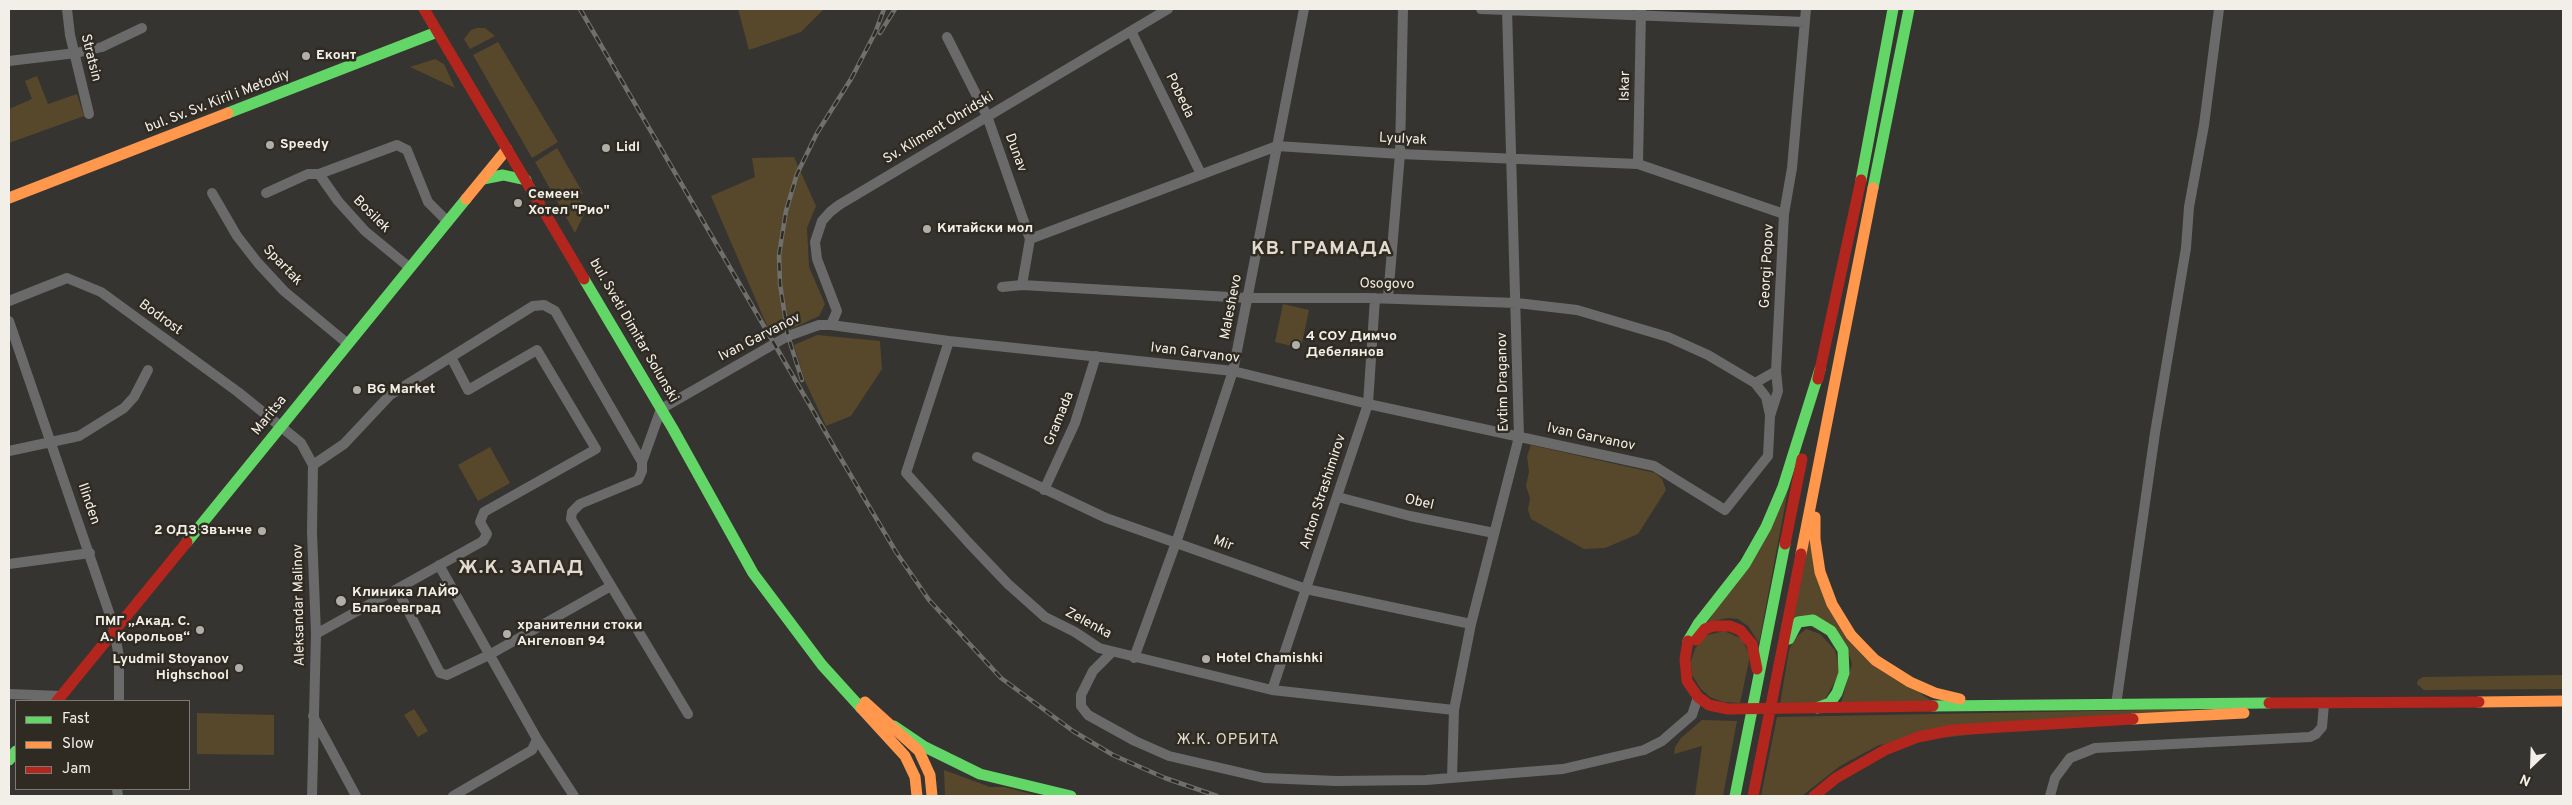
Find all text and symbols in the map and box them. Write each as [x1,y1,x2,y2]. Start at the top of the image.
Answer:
street label: Stratsin [76,32,104,84]
place label: Еконт [316,48,356,64]
marker: Еконт [300,50,312,62]
street label: bul. Sv. Sv. Kiril i Metodiy [143,67,293,137]
street label: Pobeda [1161,71,1197,121]
street label: Iskar [1617,71,1635,101]
street label: Sv. Kliment Ohridski [881,89,997,169]
street label: Lyulyak [1379,130,1427,150]
street label: Dunav [1000,131,1030,175]
place label: Speedy [280,137,329,153]
marker: Speedy [264,139,276,151]
place label: Lidl [616,140,640,156]
marker: Lidl [600,142,612,154]
place label: Семеен Хотел "Рио" [528,187,610,220]
street label: Bosilek [349,193,393,237]
marker: Семеен Хотел "Рио" [512,197,524,209]
place label: Китайски мол [937,221,1033,237]
marker: Китайски мол [921,223,933,235]
street label: Georgi Popov [1757,223,1779,309]
district label: КВ. ГРАМАДА [1250,239,1394,261]
street label: Spartak [259,242,305,290]
street label: bul. Sveti Dimitar Solunski [585,256,681,406]
street label: Maleshevo [1217,273,1247,341]
street label: Osogovo [1359,276,1415,294]
street label: Bodrost [135,297,185,339]
street label: Ivan Garvanov [716,310,804,366]
place label: 4 СОУ Димчо Дебелянов [1306,329,1397,362]
street label: Evtim Draganov [1495,332,1513,432]
marker: 4 СОУ Димчо Дебелянов [1290,339,1302,351]
street label: Ivan Garvanov [1149,340,1241,368]
place label: BG Market [367,382,435,398]
marker: BG Market [351,384,363,396]
street label: Gramada [1042,389,1078,449]
street label: Maritsa [249,393,291,439]
street label: Ivan Garvanov [1545,420,1637,456]
street label: Anton Strashimirov [1297,432,1351,552]
street label: Ilinden [73,481,103,527]
street label: Obel [1403,491,1435,515]
place label: 2 ОДЗ Звънче [154,523,252,539]
marker: 2 ОДЗ Звънче [256,525,268,537]
street label: Mir [1211,533,1235,555]
street label: Aleksandar Malinov [291,544,309,666]
district label: Ж.К. ЗАПАД [457,558,585,580]
place label: Клиника ЛАЙФ Благоевград [352,585,459,618]
marker: Клиника ЛАЙФ Благоевград [334,594,348,608]
street label: Zelenka [1062,605,1114,643]
place label: ПМГ „Акад. С. А. Корольов“ [95,614,190,646]
place label: хранителни стоки Ангеловп 94 [517,618,642,650]
marker: ПМГ „Акад. С. А. Корольов“ [194,624,206,636]
marker: хранителни стоки Ангеловп 94 [501,628,513,640]
place label: Hotel Chamishki [1216,651,1323,667]
place label: Lyudmil Stoyanov Highschool [113,652,229,684]
marker: Hotel Chamishki [1200,653,1212,665]
marker: Lyudmil Stoyanov Highschool [233,662,245,674]
legend [15,700,190,790]
text: Fast [62,710,90,729]
district label: Ж.К. ОРБИТА [1175,732,1281,750]
text: Slow [62,735,94,754]
north arrow [2507,740,2557,790]
text: Jam [62,760,91,779]
text: N [2518,769,2534,789]

